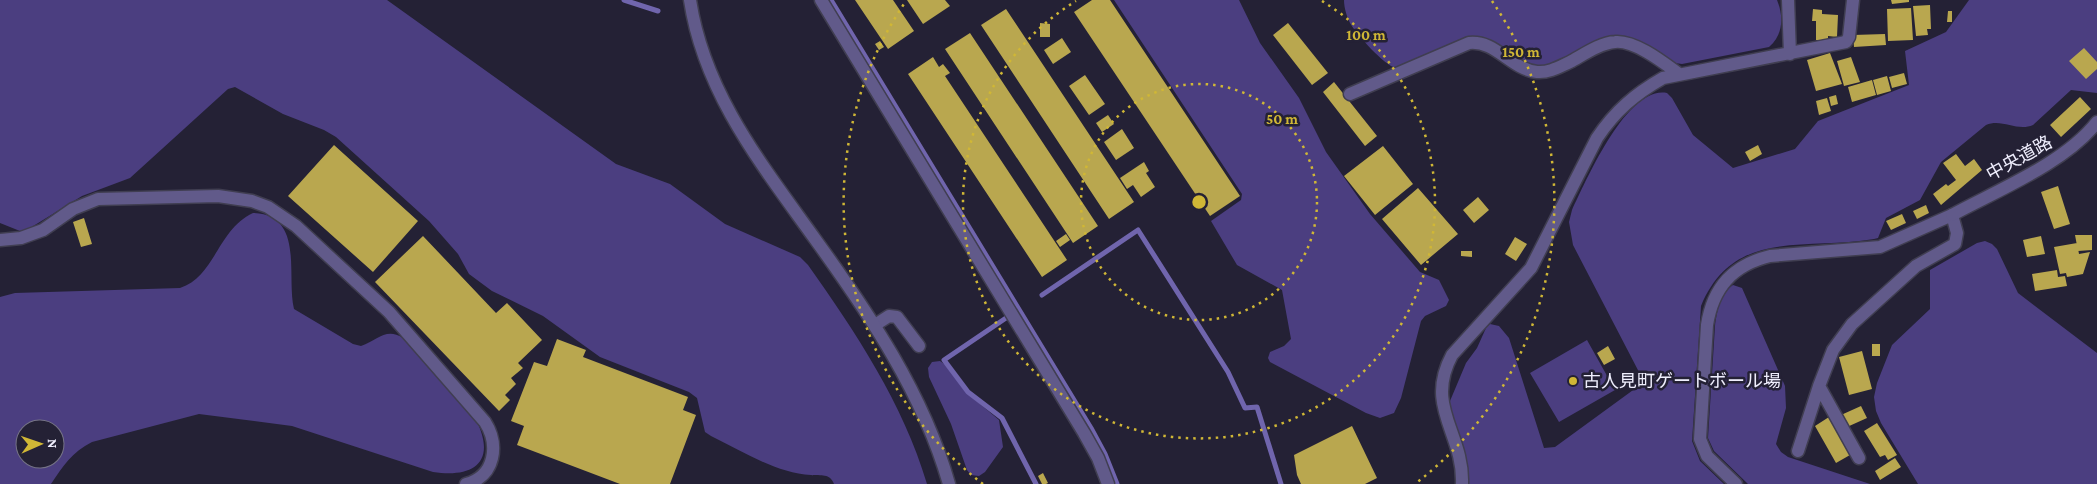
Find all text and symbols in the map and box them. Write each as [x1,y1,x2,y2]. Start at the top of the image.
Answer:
text: 100 m [1346,27,1386,43]
text: 150 m [1502,44,1540,60]
text: 50 m [1266,111,1298,127]
street label: 中央道路 [1983,132,2055,184]
centre of rings [1190,193,1208,211]
place label: 古人見町ゲートボール場 [1583,371,1781,391]
marker: 古人見町ゲートボール場 [1567,375,1579,387]
north arrow [15,419,65,469]
text: N [45,438,61,449]

